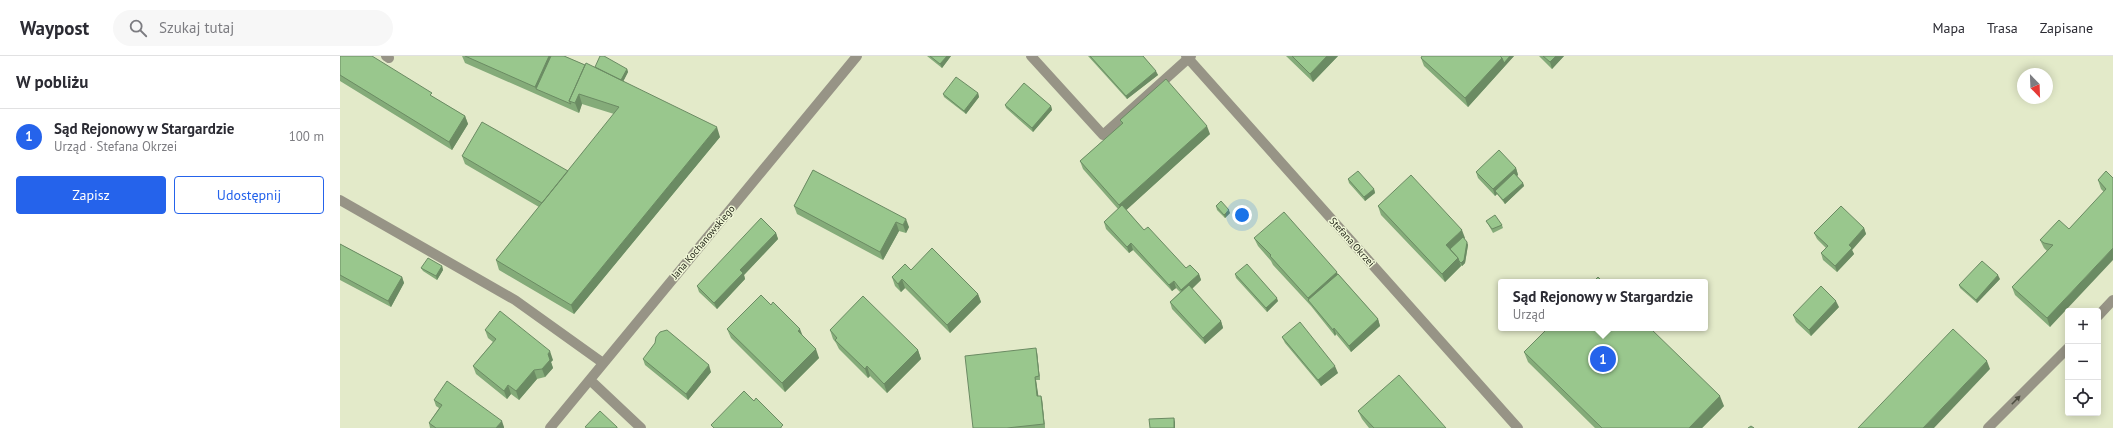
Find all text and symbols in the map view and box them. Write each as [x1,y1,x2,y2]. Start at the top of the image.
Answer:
search box [113,10,393,46]
text: Waypost [20,16,89,40]
icon: search [127,17,149,39]
text: Szukaj tutaj [159,18,234,37]
text: Mapa [1932,19,1965,37]
text: Trasa [1987,19,2018,37]
text: Zapisane [2040,19,2093,37]
north arrow [2017,68,2053,104]
text: W pobliżu [16,71,88,93]
text: Sąd Rejonowy w Stargardzie [54,119,234,138]
text: 1 [25,128,33,145]
text: 100 m [289,128,324,145]
text: Urząd · Stefana Okrzei [54,138,177,155]
button: Zapisz [16,176,166,214]
button: Udostępnij [174,176,324,214]
street label: Jana Kochanowskiego [668,202,738,282]
your location [1232,205,1252,225]
street label: Stefana Okrzei [1326,215,1378,269]
popup [1498,279,1708,331]
text: Sąd Rejonowy w Stargardzie [1513,287,1693,306]
text: Urząd [1513,306,1545,323]
map controls [2065,308,2101,416]
button: + [2065,308,2101,344]
pin: 1 [1590,344,1616,374]
button: − [2065,344,2101,380]
button: locate [2065,380,2101,416]
one-way arrow [2011,395,2021,405]

